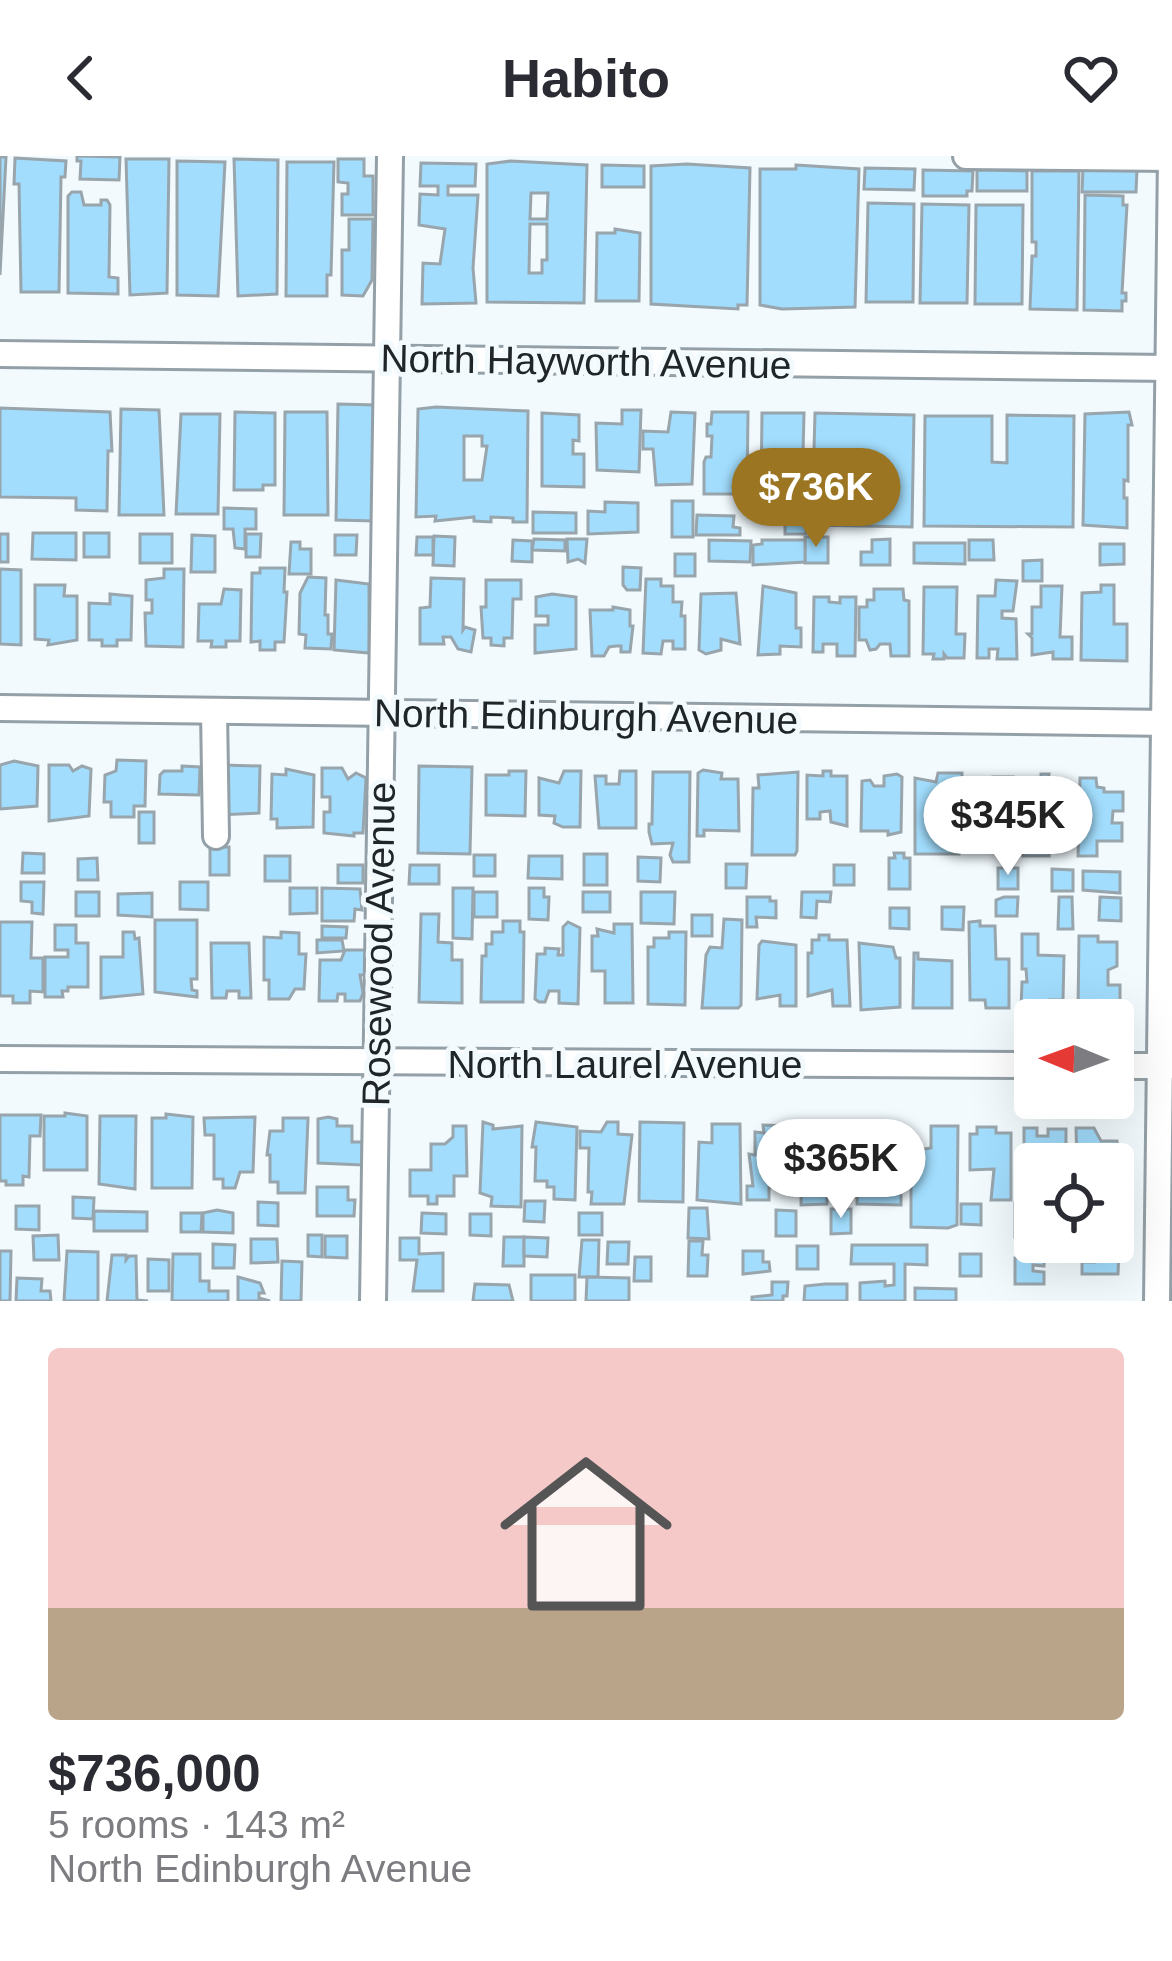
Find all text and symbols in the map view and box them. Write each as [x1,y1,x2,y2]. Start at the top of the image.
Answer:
icon: back [48,45,114,111]
icon: heart [1058,45,1124,111]
text: Habito [502,48,670,108]
street label: North Hayworth Avenue [380,336,792,387]
pin: $736K [732,448,900,550]
text: $736K [759,465,873,508]
street label: North Edinburgh Avenue [374,691,798,742]
pin: $345K [924,776,1092,878]
street label: Rosewood Avenue [354,781,403,1107]
text: $345K [951,793,1065,836]
north arrow [1014,999,1134,1119]
map controls [1014,999,1134,1263]
street label: North Laurel Avenue [448,1043,802,1086]
pin: $365K [757,1119,925,1221]
text: $365K [784,1136,898,1179]
button: locate [1014,1143,1134,1263]
icon: home [478,1426,694,1642]
text: $736,000 [48,1745,261,1802]
text: 5 rooms · 143 m² [48,1803,345,1846]
text: North Edinburgh Avenue [48,1847,472,1890]

